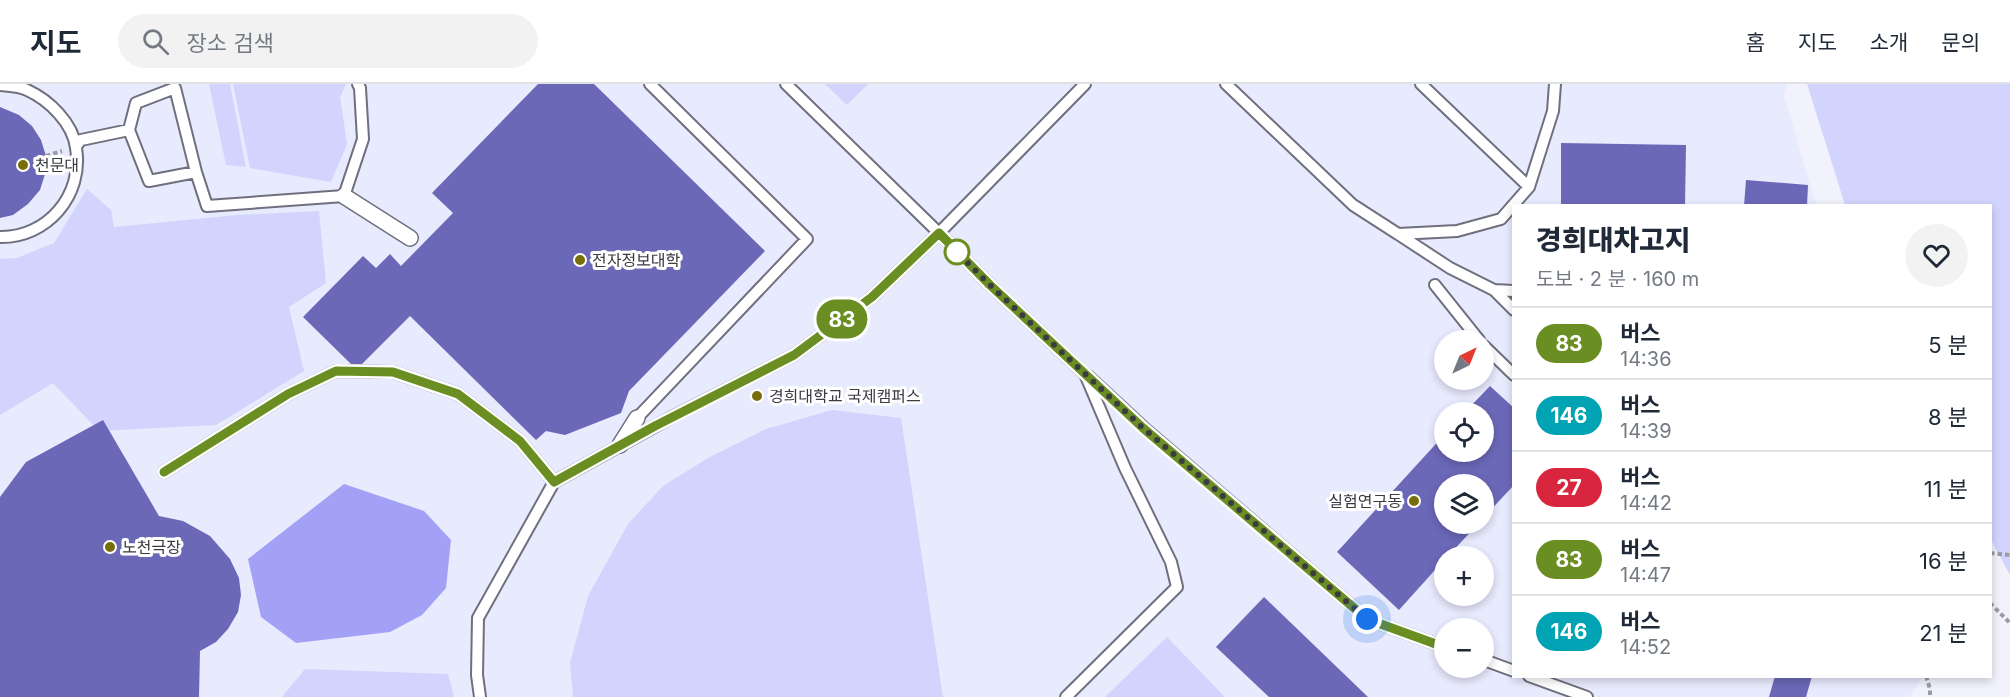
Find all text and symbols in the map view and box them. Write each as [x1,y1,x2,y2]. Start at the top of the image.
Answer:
search box [118,14,538,68]
icon: search [139,25,172,58]
text: 지도 [30,26,82,60]
text: 장소 검색 [187,30,274,56]
text: 홈 [1746,30,1765,55]
text: 지도 [1798,30,1837,55]
text: 소개 [1870,30,1908,55]
text: 문의 [1941,30,1980,55]
place label: 천문대 [35,155,79,175]
marker: 천문대 [16,158,30,172]
text: 경희대차고지 [1536,223,1691,257]
button: heart [1905,224,1968,287]
unlabelled marker [944,239,970,265]
place label: 전자정보대학 [592,250,681,270]
marker: 전자정보대학 [573,253,587,267]
text: 도보 · 2 분 · 160 m [1536,267,1699,291]
line badge: 83 [815,300,869,338]
text: 83 [828,307,856,332]
text: 버스 [1620,320,1660,346]
north arrow [1434,330,1494,390]
map controls [1434,330,1494,678]
text: 83 [1555,331,1583,356]
text: 5 분 [1928,332,1968,358]
text: 14:36 [1620,347,1672,371]
place label: 경희대학교 국제캠퍼스 [769,386,921,406]
marker: 경희대학교 국제캠퍼스 [750,389,764,403]
text: 버스 [1620,392,1660,418]
button: locate [1434,402,1494,462]
text: 146 [1551,403,1587,428]
text: 8 분 [1928,404,1968,430]
text: 14:39 [1620,419,1672,443]
text: 버스 [1620,464,1660,490]
button: layers [1434,474,1494,534]
text: 27 [1556,475,1582,500]
text: 11 분 [1924,476,1968,502]
place label: 실험연구동 [1328,491,1402,511]
text: 14:42 [1620,491,1672,515]
marker: 실험연구동 [1407,494,1421,508]
text: 버스 [1620,536,1660,562]
place label: 노천극장 [122,537,181,557]
marker: 노천극장 [103,540,117,554]
button: + [1434,546,1494,606]
text: 83 [1555,547,1583,572]
text: 16 분 [1919,548,1968,574]
text: 14:47 [1620,563,1671,587]
your location [1352,604,1382,634]
text: 버스 [1620,608,1660,634]
button: − [1434,618,1494,678]
text: 146 [1551,619,1587,644]
text: 21 분 [1919,620,1968,646]
text: 14:52 [1620,635,1671,659]

